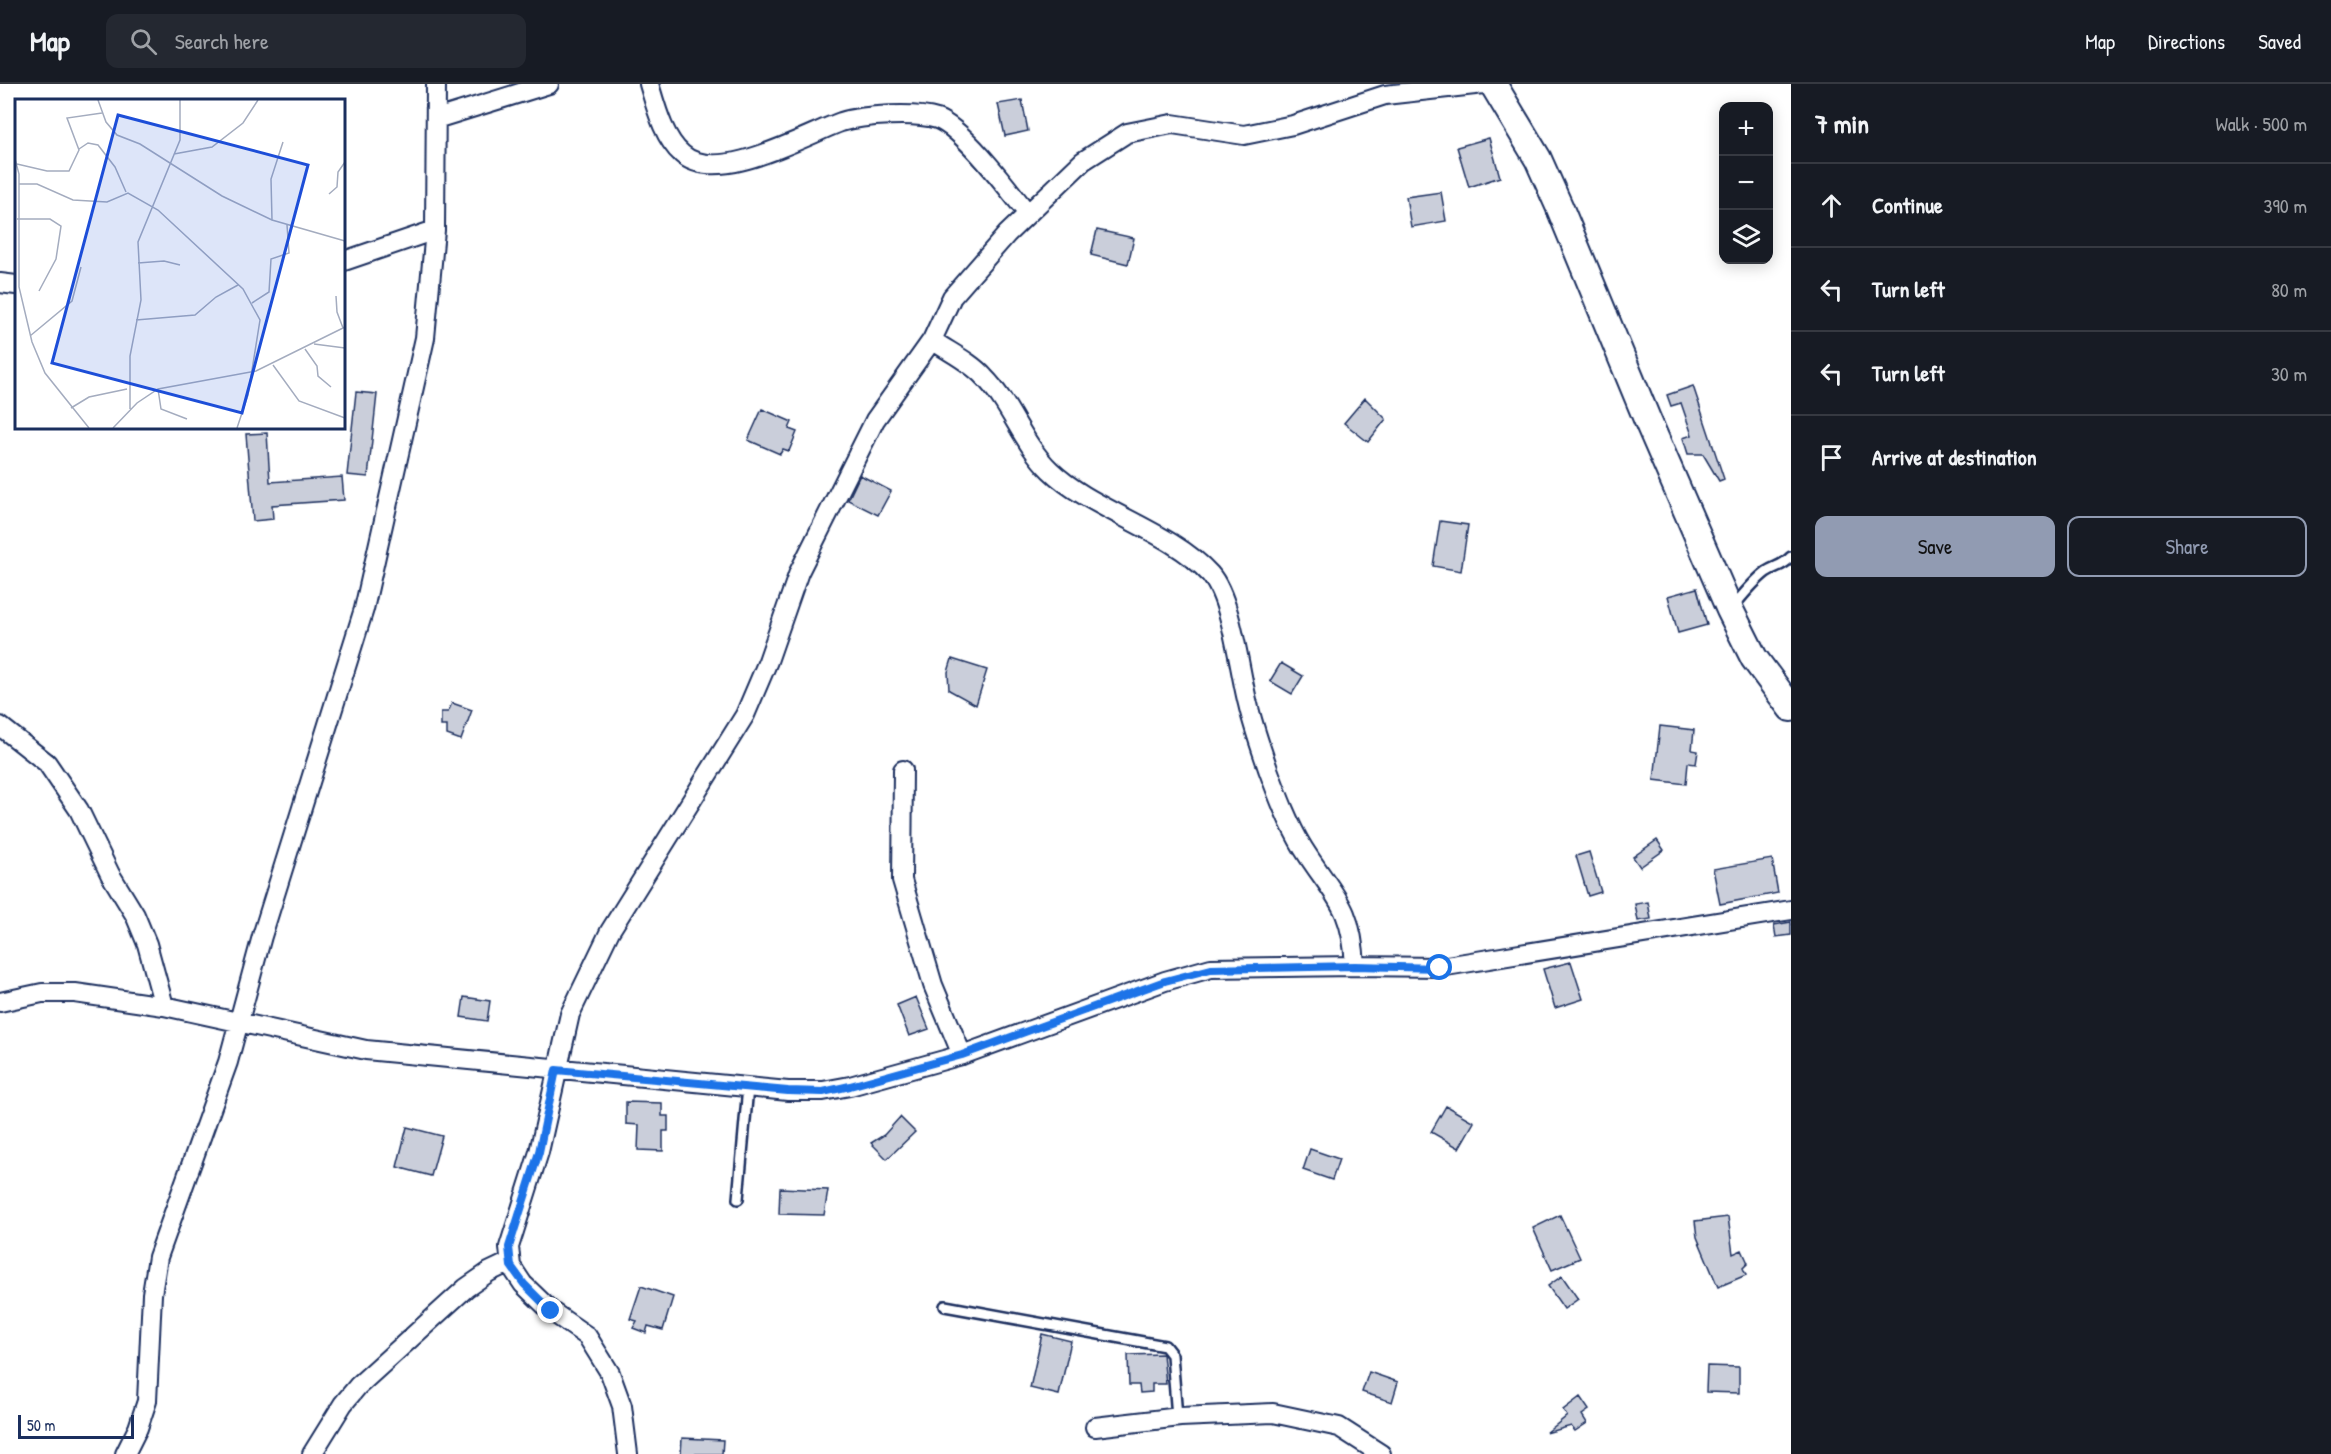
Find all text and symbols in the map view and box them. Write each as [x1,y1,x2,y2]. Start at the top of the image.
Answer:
search box [106,14,526,68]
text: Map [30,22,70,60]
icon: search [127,25,160,58]
text: Search here [175,26,269,56]
text: Map [2085,27,2115,56]
text: Directions [2148,27,2225,56]
text: Saved [2258,27,2301,56]
inset map [15,99,345,429]
map controls [1719,102,1773,264]
button: + [1719,102,1773,156]
text: 7 min [1815,106,1869,141]
text: Walk · 500 m [2215,110,2307,137]
button: − [1719,156,1773,210]
icon: ahead [1815,189,1848,222]
text: Continue [1872,190,1943,220]
text: 390 m [2264,192,2307,219]
button: layers [1719,210,1773,264]
icon: left [1815,273,1848,306]
text: Turn left [1872,274,1945,304]
text: 80 m [2271,276,2307,303]
icon: left [1815,357,1848,390]
text: Turn left [1872,358,1945,388]
text: 30 m [2271,360,2307,387]
icon: arrive [1815,441,1848,474]
text: Arrive at destination [1872,442,2037,472]
button: Save [1815,516,2055,577]
button: Share [2067,516,2307,577]
route start [1426,954,1452,980]
route end [537,1297,563,1323]
scale bar [18,1412,134,1440]
text: 50 m [27,1414,56,1436]

